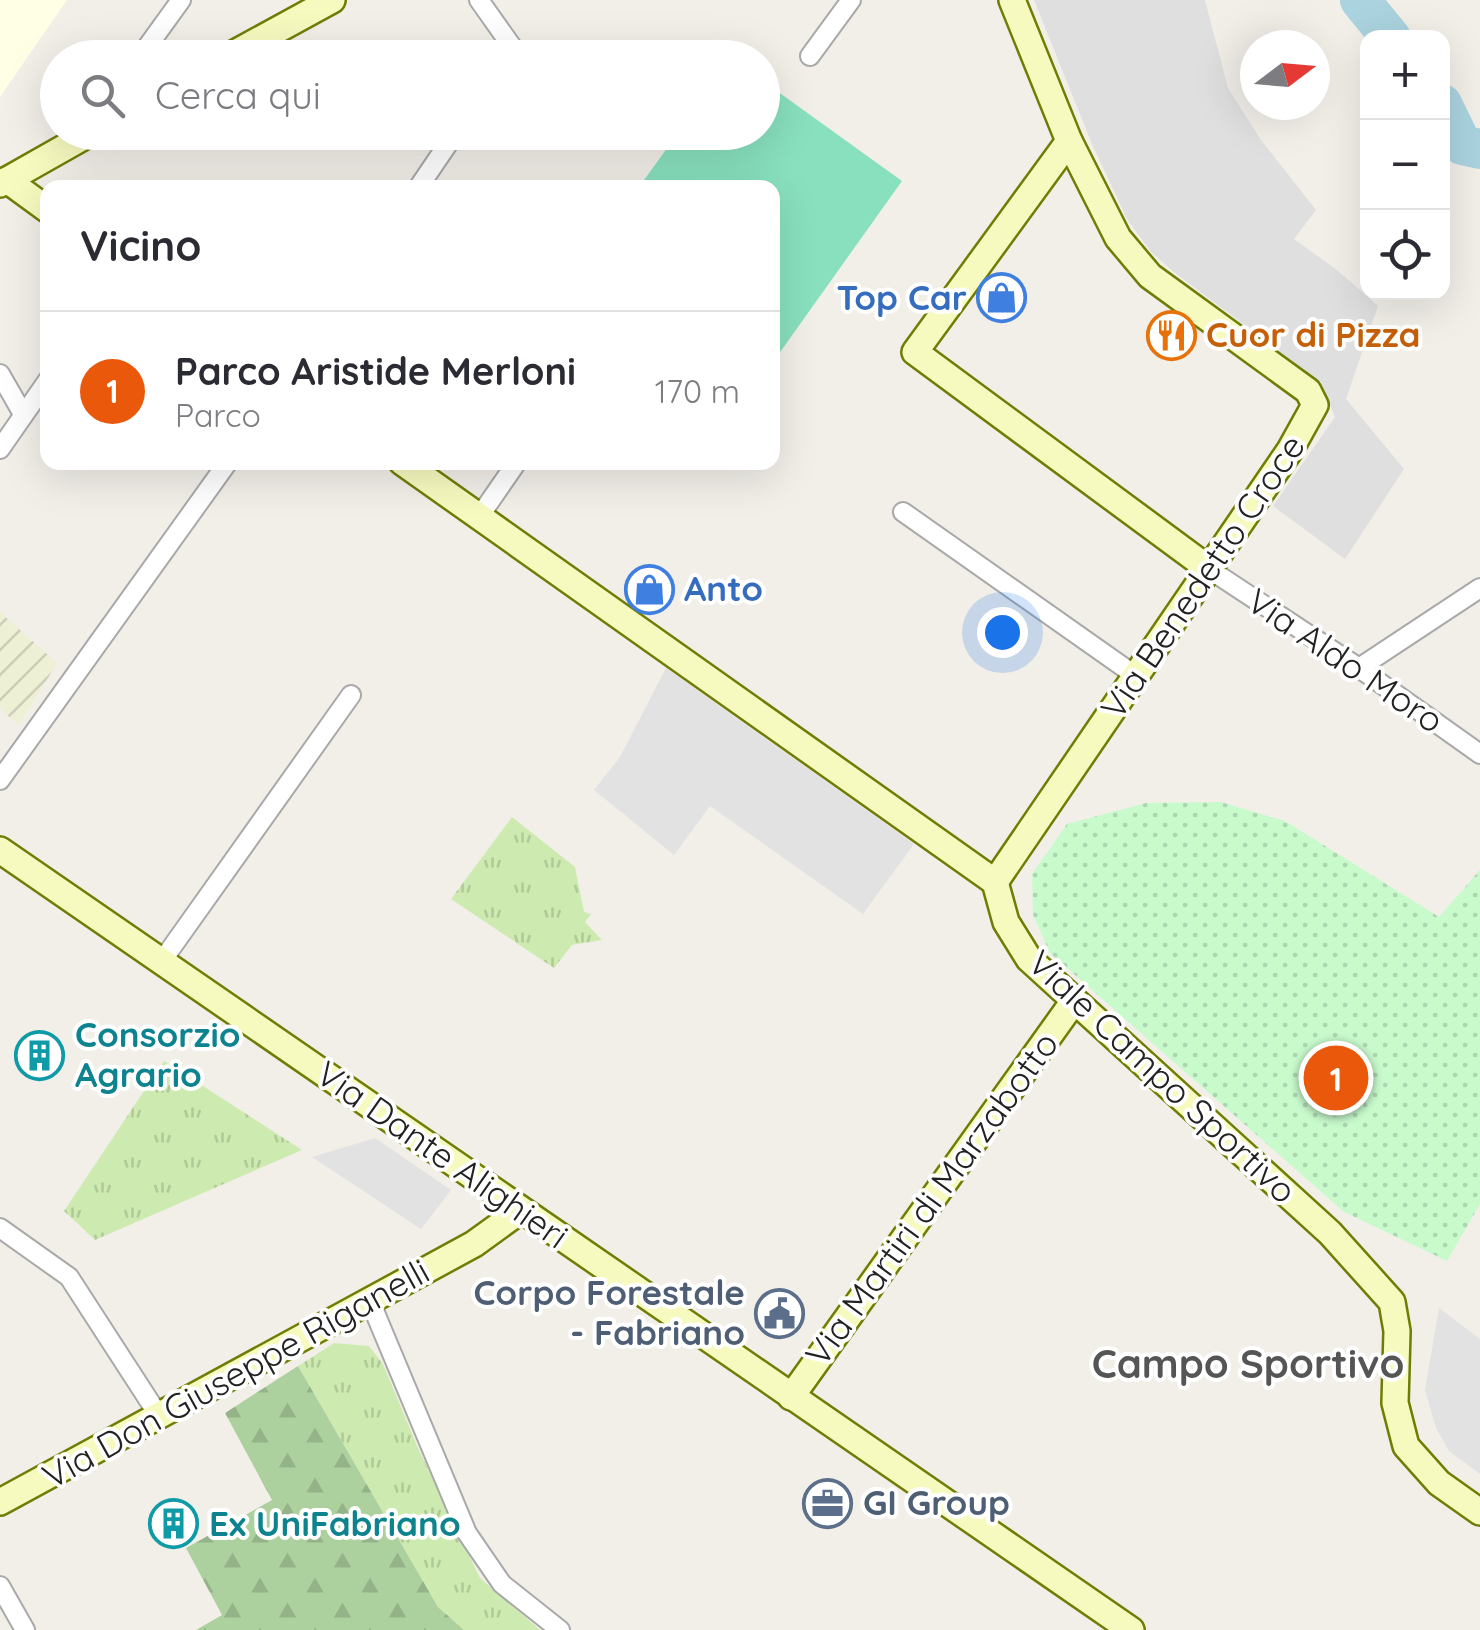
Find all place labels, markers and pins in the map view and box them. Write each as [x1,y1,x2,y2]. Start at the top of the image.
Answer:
shop icon: Top Car [976,272,1028,324]
place label: Top Car [837,275,967,319]
restaurant icon: Cuor di Pizza [1145,309,1197,361]
place label: Cuor di Pizza [1206,312,1421,356]
shop icon: Anto [623,563,675,615]
place label: Anto [684,566,763,610]
place label: Consorzio Agrario [75,1012,241,1096]
building icon: Consorzio Agrario [14,1029,66,1081]
pin: 1 [1304,1040,1368,1116]
place label: Corpo Forestale - Fabriano [473,1270,745,1354]
public building icon: Corpo Forestale - Fabriano [754,1287,806,1339]
office icon: GI Group [802,1477,854,1529]
place label: GI Group [863,1480,1010,1524]
building icon: Ex UniFabriano [148,1498,200,1550]
place label: Ex UniFabriano [209,1501,461,1545]

